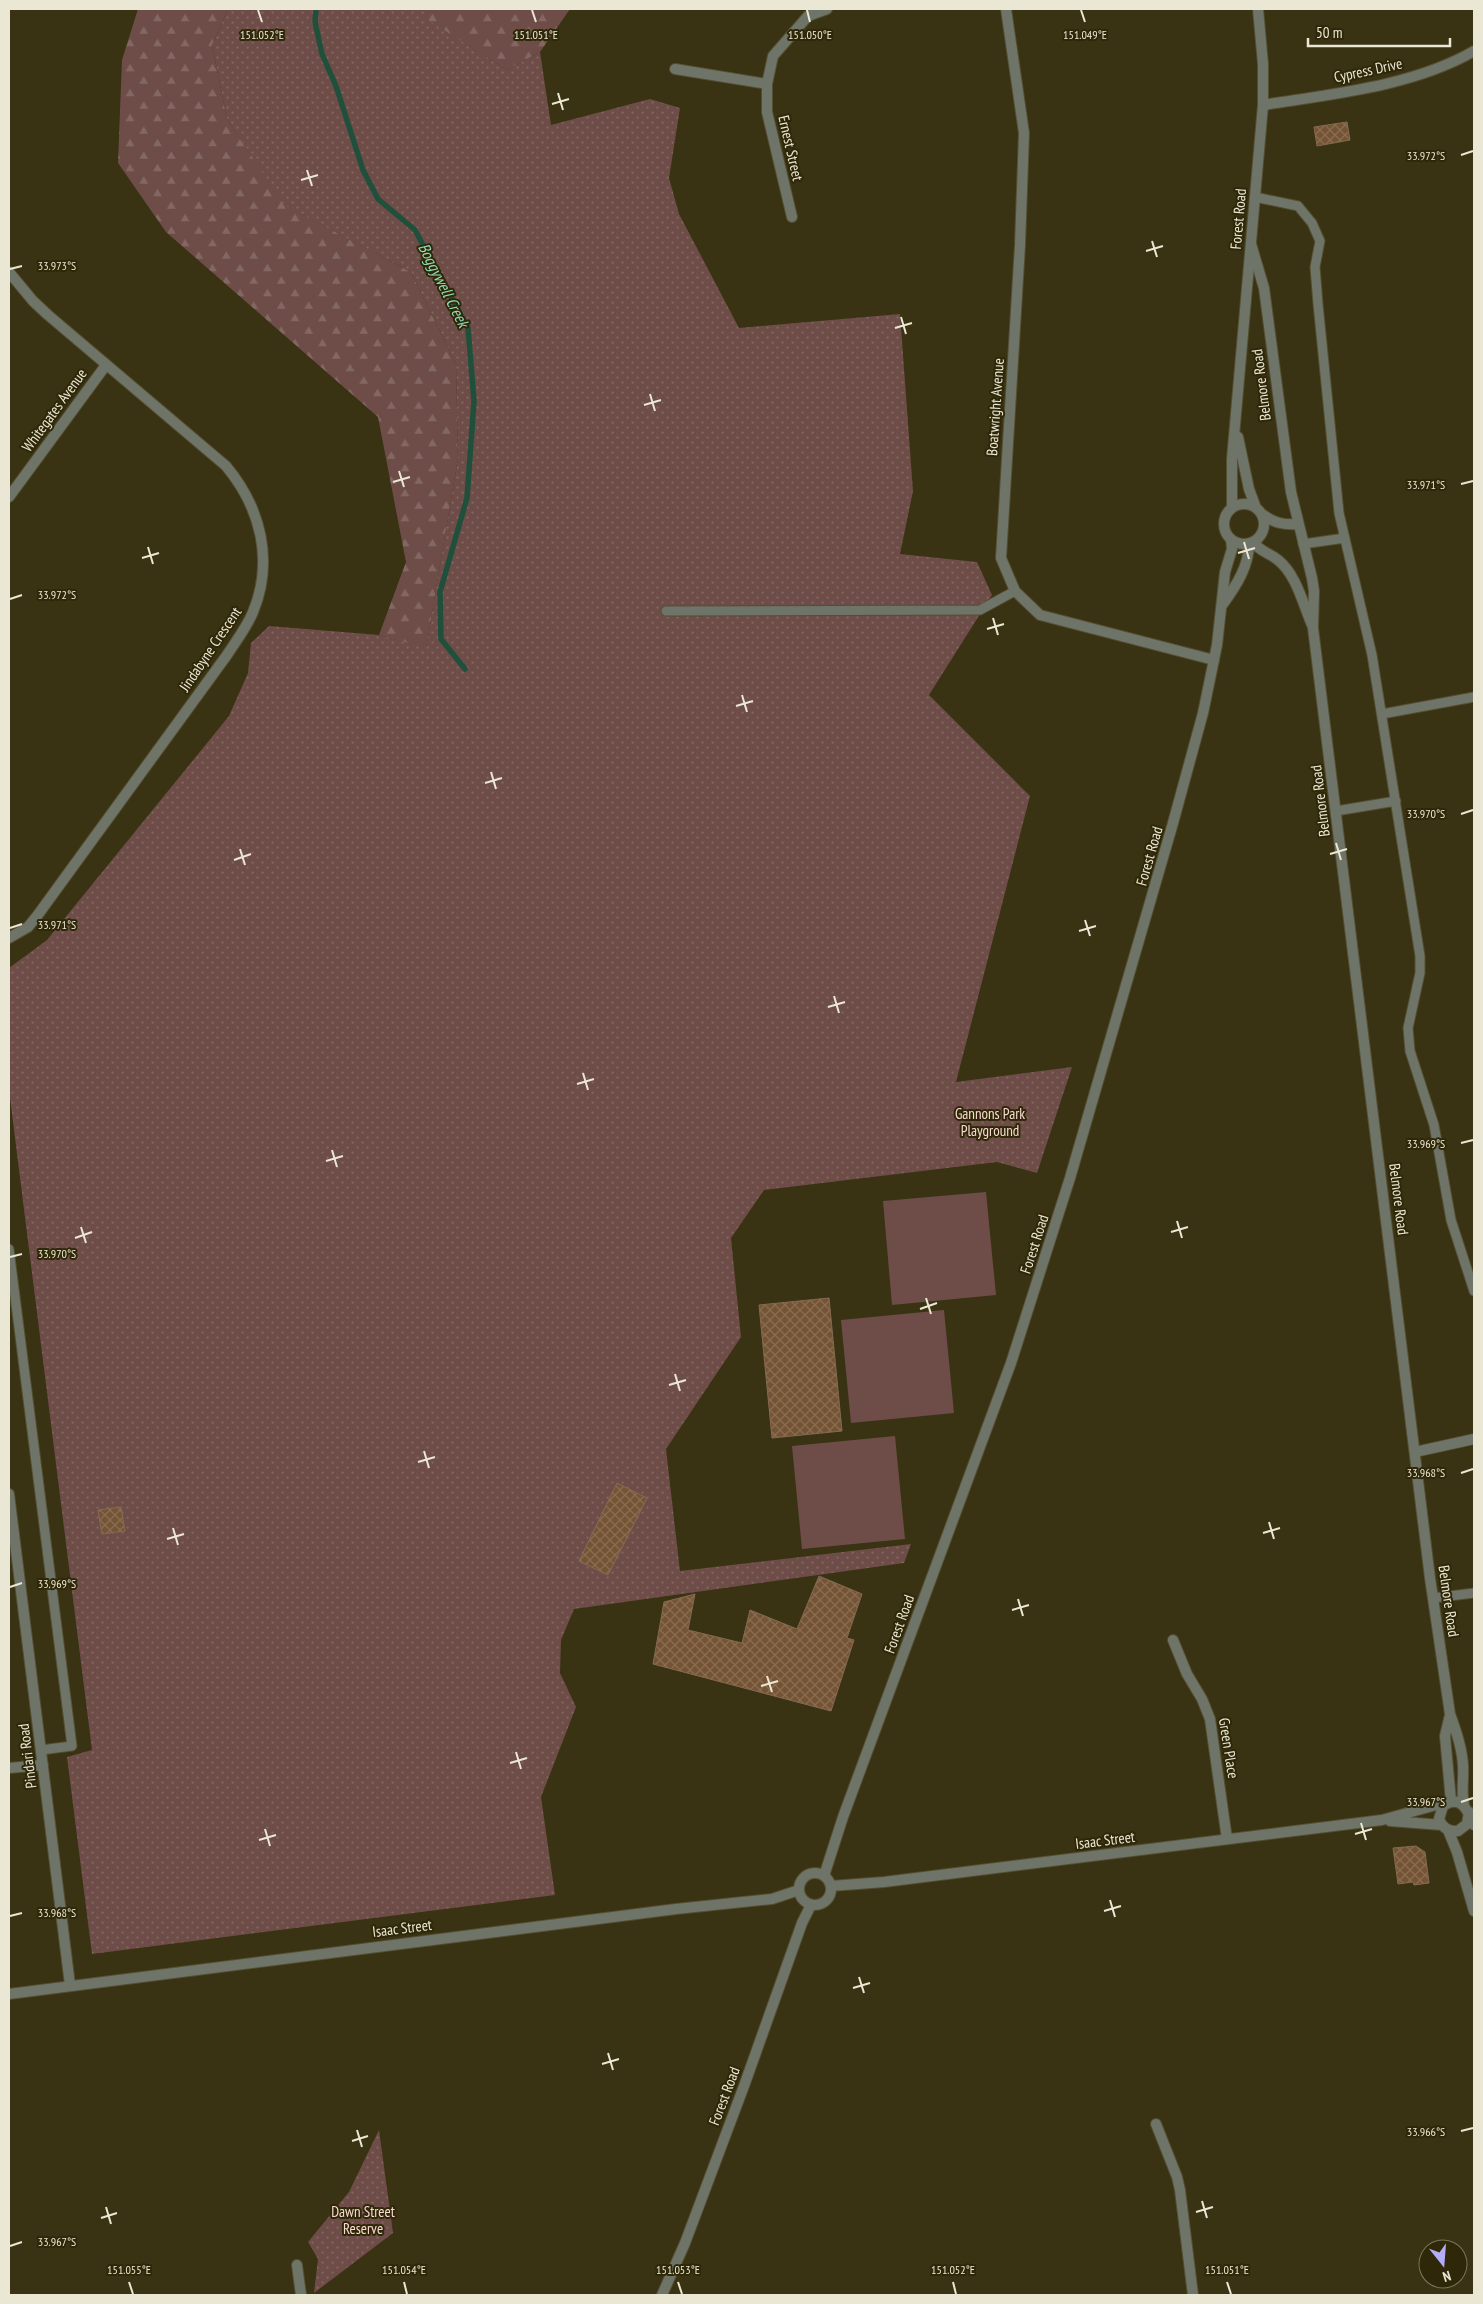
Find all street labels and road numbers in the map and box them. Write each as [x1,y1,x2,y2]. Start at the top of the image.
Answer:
street label: Cypress Drive [1332,53,1404,87]
street label: Ernest Street [774,113,808,183]
street label: Forest Road [1226,188,1250,250]
street label: Belmore Road [1247,348,1275,422]
street label: Boatwright Avenue [982,358,1008,456]
street label: Whitegates Avenue [17,365,91,455]
street label: Jindabyne Crescent [174,603,245,696]
street label: Belmore Road [1306,764,1334,838]
street label: Forest Road [1131,824,1167,888]
street label: Belmore Road [1385,1162,1413,1236]
street label: Forest Road [1016,1212,1052,1276]
street label: Belmore Road [1435,1564,1463,1638]
street label: Forest Road [880,1592,918,1656]
street label: Green Place [1215,1716,1243,1780]
street label: Pindari Road [14,1722,40,1790]
street label: Isaac Street [1074,1827,1136,1853]
street label: Isaac Street [371,1915,433,1941]
street label: Forest Road [704,2064,744,2128]

